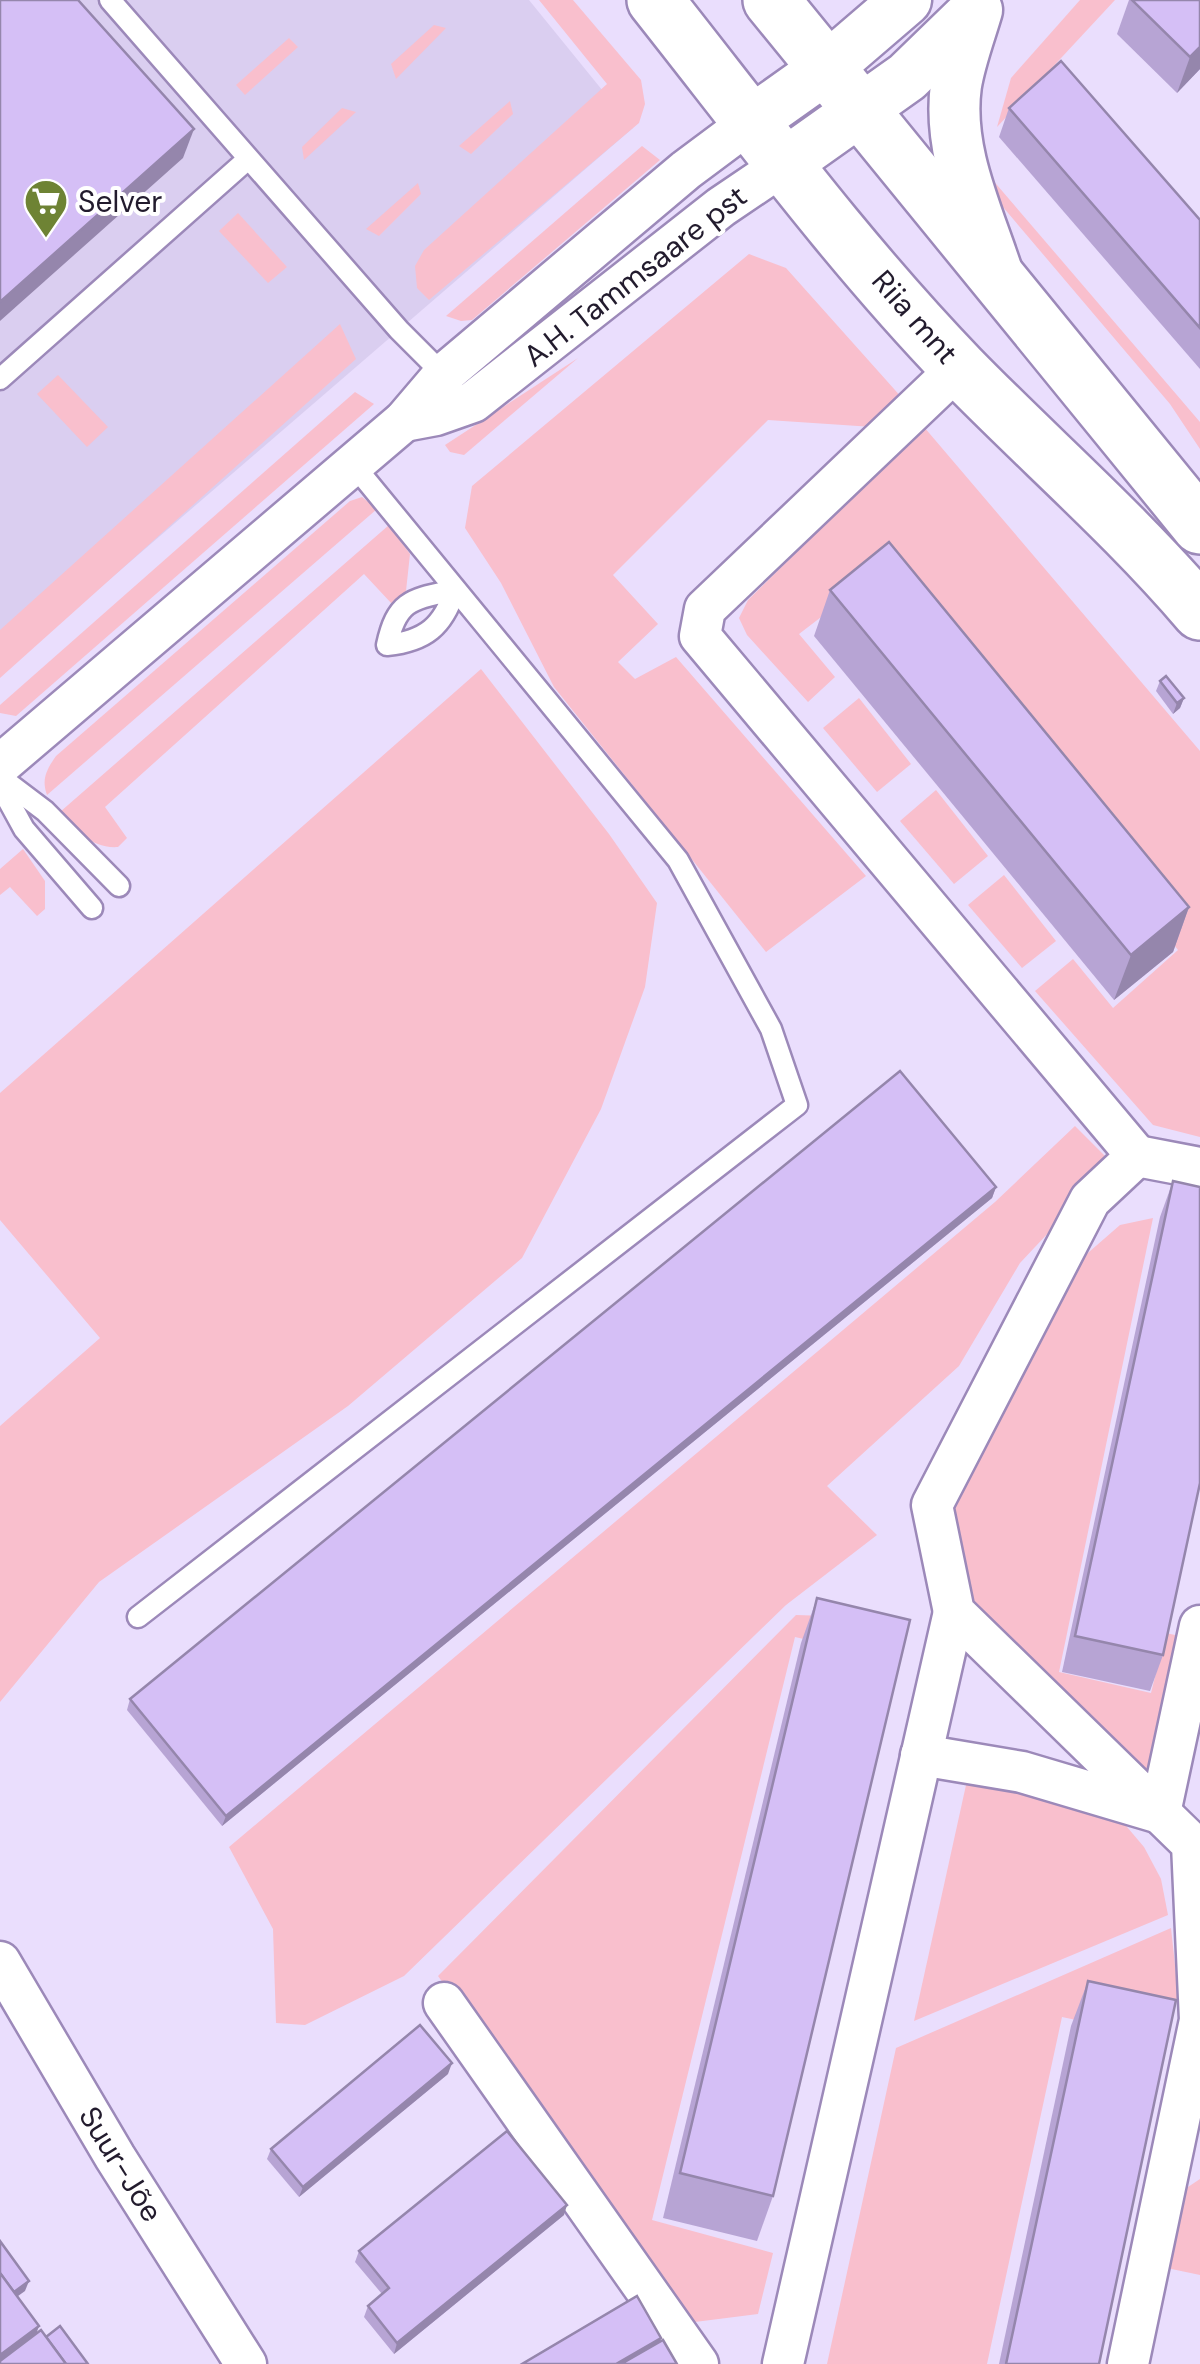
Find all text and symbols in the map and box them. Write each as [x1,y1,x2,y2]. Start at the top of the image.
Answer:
street label: A.H. Tammsaare pst [516,177,754,375]
supermarket icon: Selver [23,178,69,239]
place label: Selver [78,182,162,221]
street label: Riia mnt [863,262,967,372]
street label: Suur-Jõe [70,2099,172,2229]

